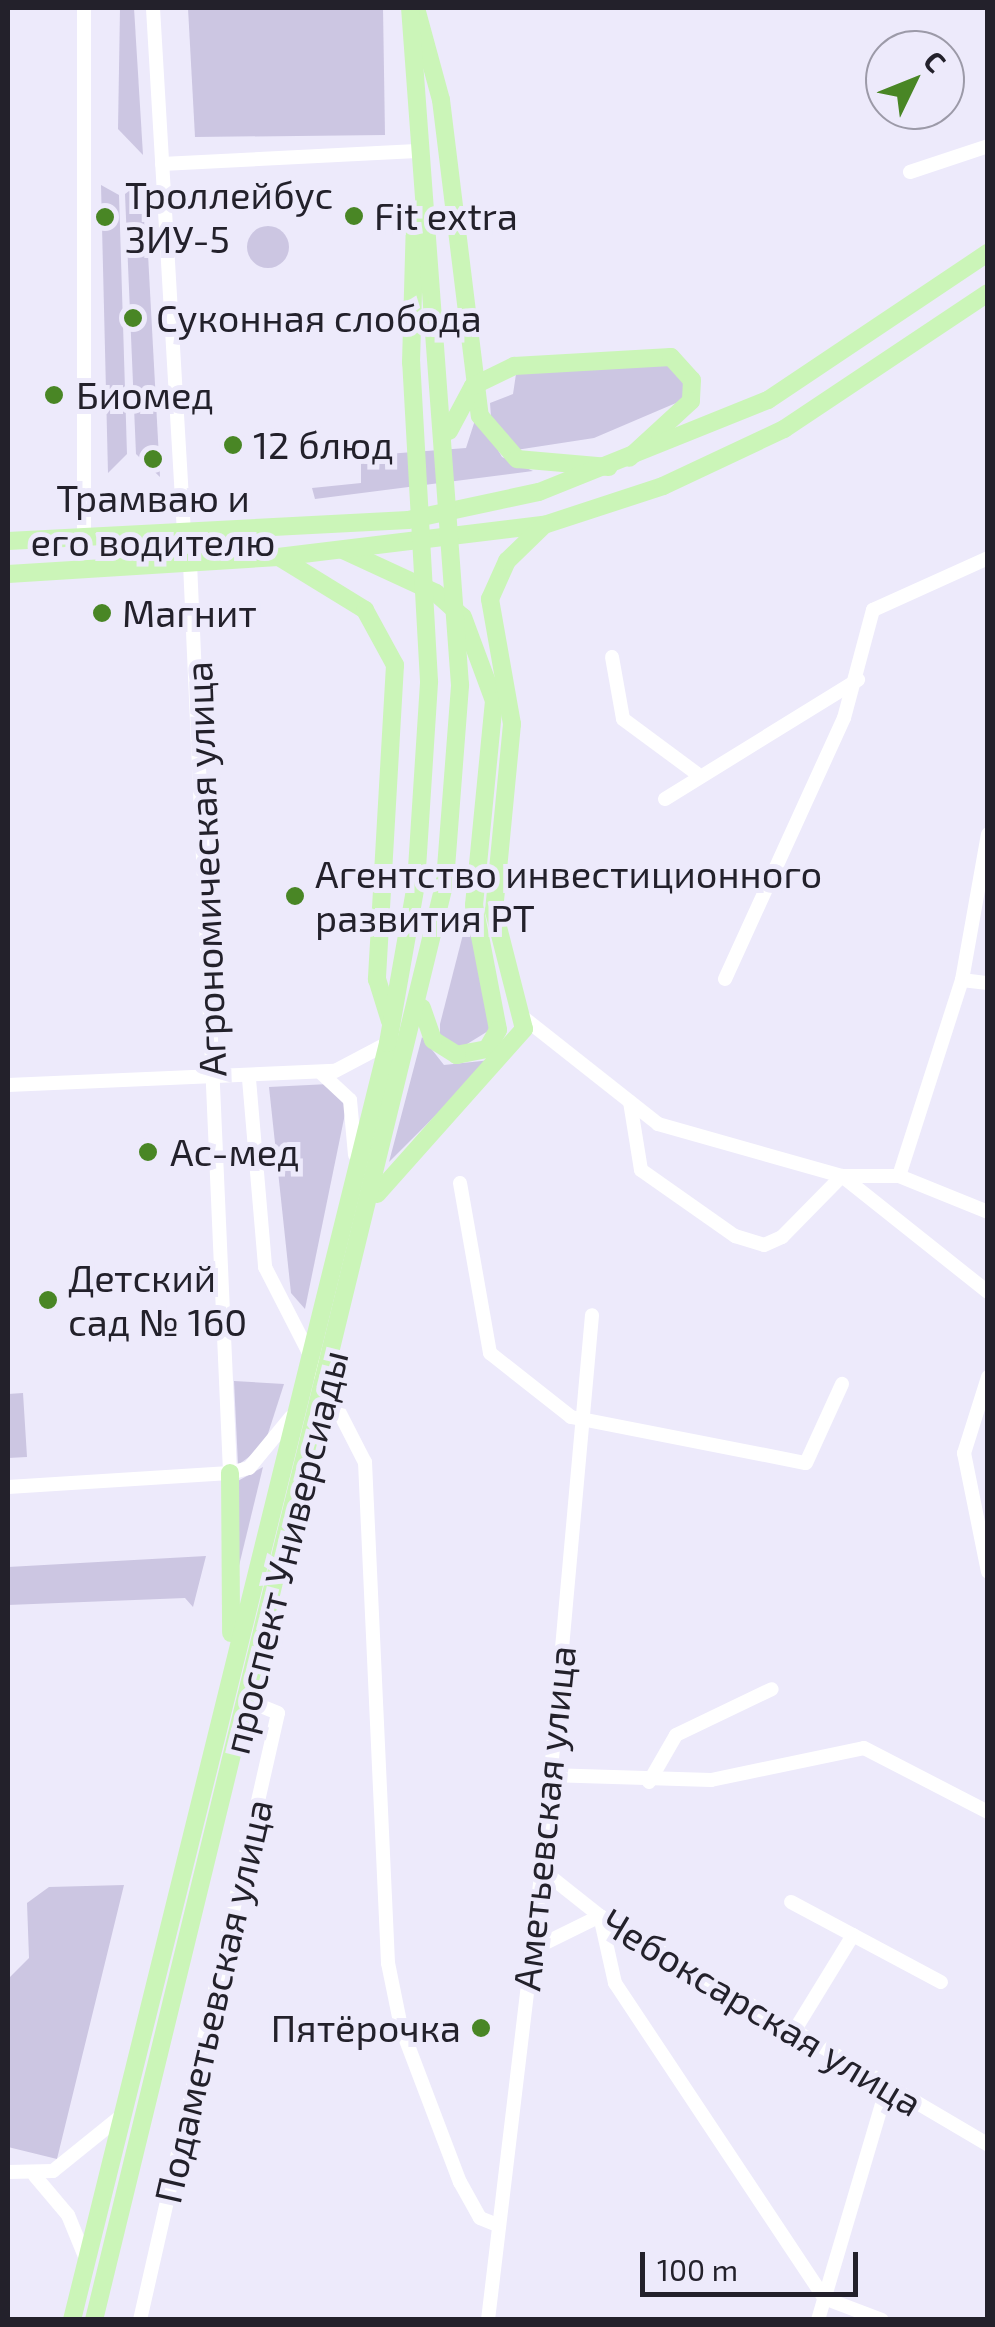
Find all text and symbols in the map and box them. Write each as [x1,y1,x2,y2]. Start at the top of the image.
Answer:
north arrow [865,30,965,130]
text: С [917,43,954,79]
place label: Троллейбус ЗИУ-5 [125,172,333,262]
place label: Fit extra [374,193,518,239]
marker: Fit extra [343,205,365,227]
marker: Троллейбус ЗИУ-5 [94,206,116,228]
place label: Суконная слобода [156,295,482,341]
marker: Суконная слобода [120,305,146,331]
place label: Биомед [76,372,214,418]
marker: Биомед [41,382,67,408]
place label: 12 блюд [253,422,394,468]
marker: 12 блюд [222,434,244,456]
marker: Трамваю и его водителю [142,448,164,470]
place label: Трамваю и его водителю [30,475,276,564]
place label: Магнит [122,590,257,636]
marker: Магнит [91,602,113,624]
street label: Агрономическая улица [175,661,235,1077]
place label: Агентство инвестиционного развития РТ [315,851,822,941]
marker: Агентство инвестиционного развития РТ [284,885,306,907]
place label: Ас-мед [170,1129,299,1175]
marker: Ас-мед [135,1139,161,1165]
place label: Детский сад № 160 [68,1255,247,1344]
marker: Детский сад № 160 [37,1289,59,1311]
street label: проспект Универсиады [213,1345,357,1759]
street label: Аметьевская улица [503,1643,585,1993]
street label: Подаметьевская улица [144,1795,282,2207]
street label: Чебоксарская улица [594,1898,930,2126]
place label: Пятёрочка [271,2005,461,2051]
marker: Пятёрочка [470,2017,492,2039]
scale bar [645,2232,862,2294]
text: 100 m [657,2251,738,2287]

